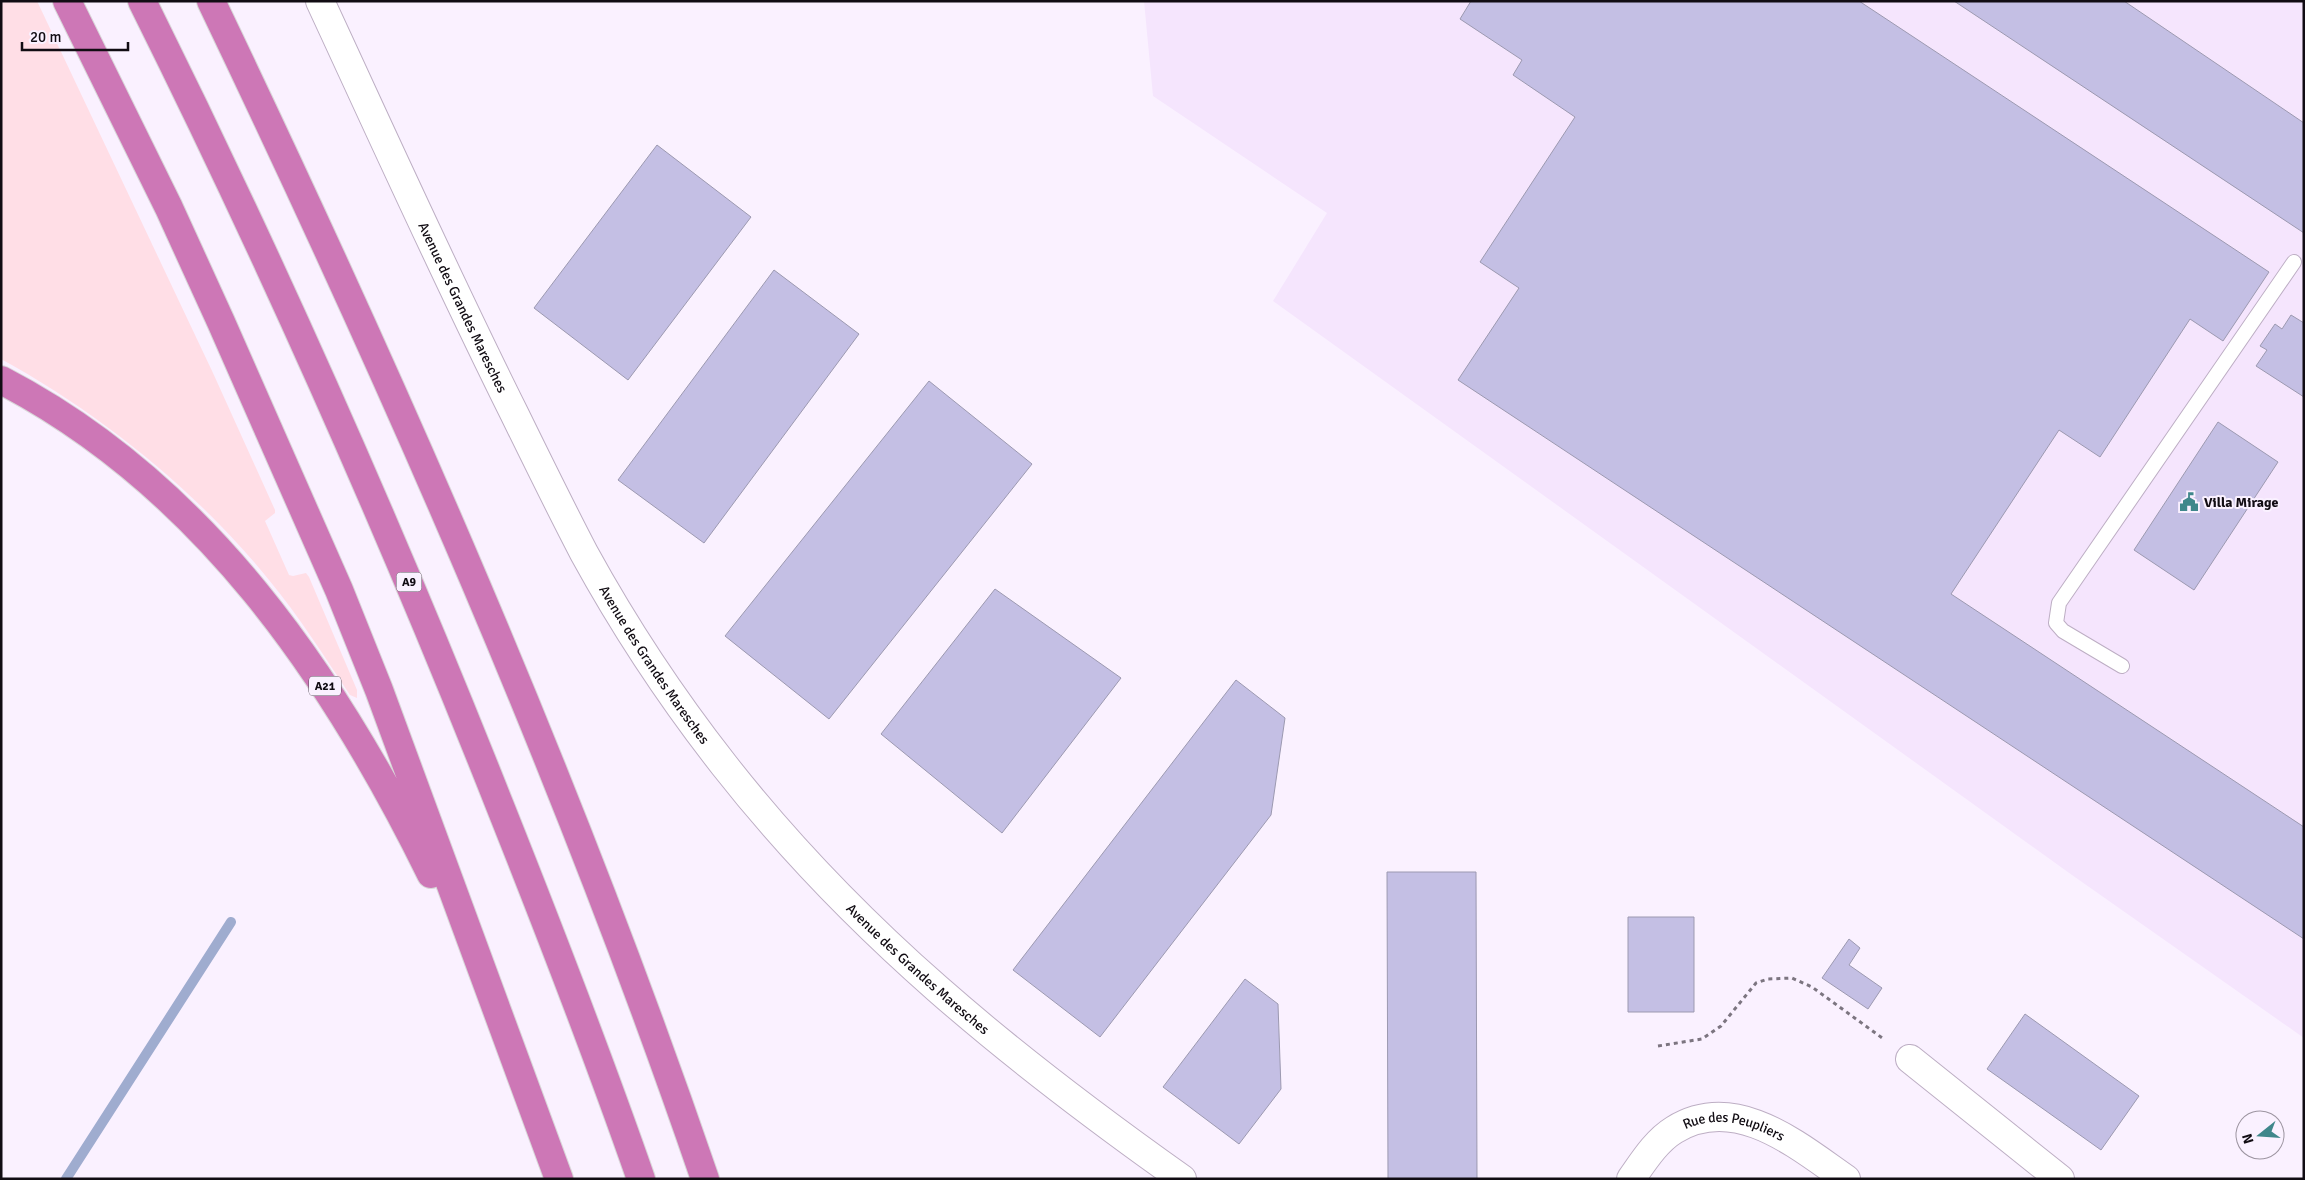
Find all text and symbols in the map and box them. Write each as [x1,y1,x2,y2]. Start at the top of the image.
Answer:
scale bar [22,20,129,52]
text: 20 m [30,28,61,46]
street label: Avenue des Grandes Maresches [414,220,510,396]
public building icon: Villa Mirage [2178,491,2200,513]
place label: Villa Mirage [2204,494,2278,511]
road number: A9 [396,572,422,592]
street label: Avenue des Grandes Maresches [595,583,713,748]
road number: A21 [309,676,341,696]
street label: Avenue des Grandes Maresches [843,900,992,1038]
street label: Rue des Peupliers [1680,1109,1787,1145]
north arrow [2235,1110,2285,1160]
text: N [2238,1132,2258,1146]

